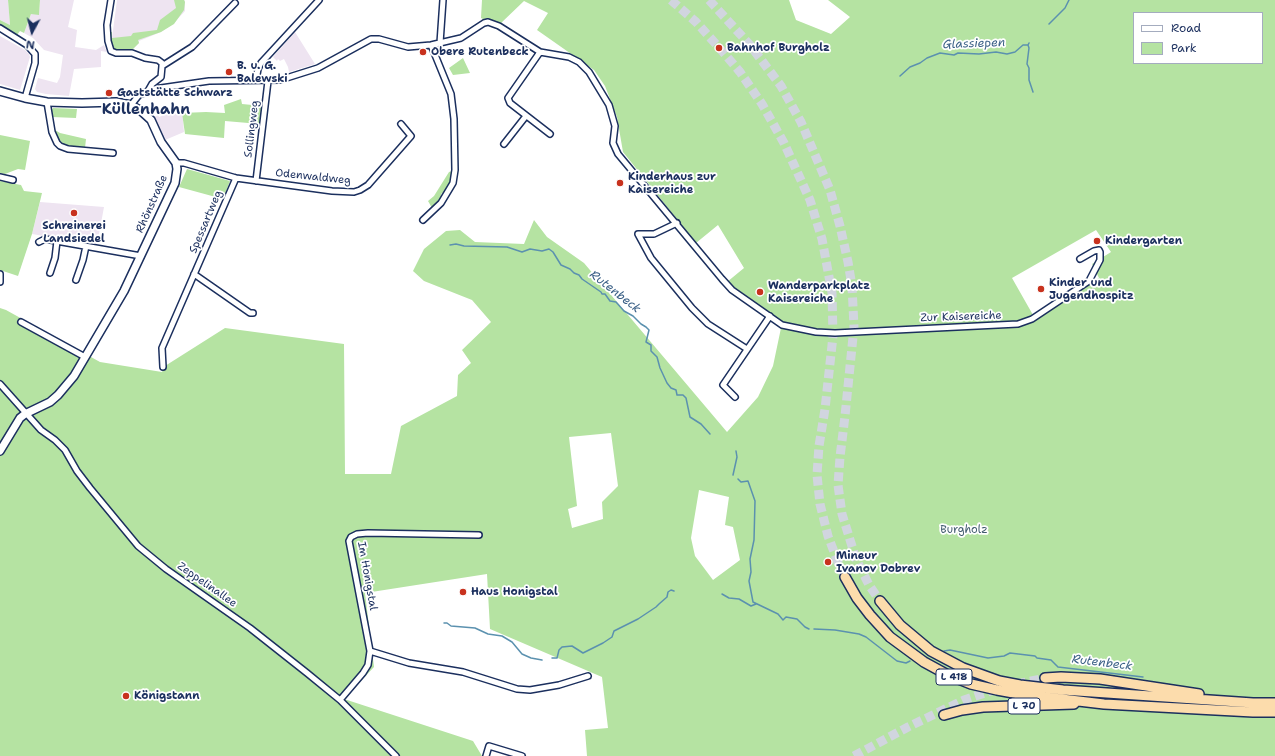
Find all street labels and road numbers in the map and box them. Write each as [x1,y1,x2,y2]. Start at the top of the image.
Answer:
street label: Sollingweg [242,100,262,158]
street label: Odenwaldweg [275,166,351,188]
street label: Rhönstraße [133,173,171,235]
street label: Spessartweg [187,189,225,255]
street label: Zur Kaisereiche [920,309,1002,325]
street label: Im Honigstal [354,541,380,611]
street label: Zeppelinallee [175,560,239,610]
road number: L 418 [936,669,972,685]
road number: L 70 [1008,698,1040,714]

